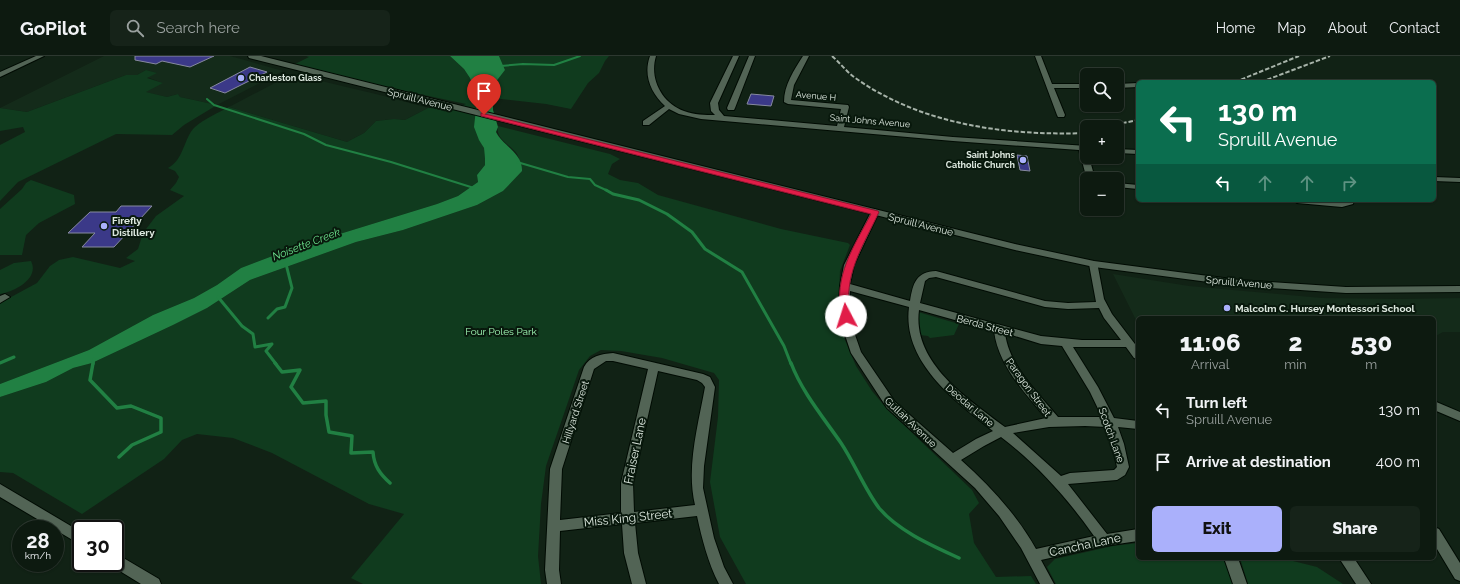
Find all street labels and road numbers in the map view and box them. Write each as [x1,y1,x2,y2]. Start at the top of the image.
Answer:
street label: Spruill Avenue [386,86,454,113]
street label: Avenue H [795,89,837,103]
street label: Saint Johns Avenue [829,113,911,130]
street label: Spruill Avenue [887,211,955,238]
street label: Spruill Avenue [1205,274,1273,291]
street label: Berda Street [956,313,1015,338]
street label: Paragon Street [1004,356,1054,419]
street label: Hillyard Street [560,379,591,445]
street label: Deodar Lane [943,382,996,429]
street label: Gullah Avenue [883,395,939,450]
street label: Scotch Lane [1097,406,1127,464]
street label: Fraiser Lane [621,417,649,485]
street label: Miss King Street [583,506,673,530]
street label: Cancha Lane [1048,531,1122,559]

